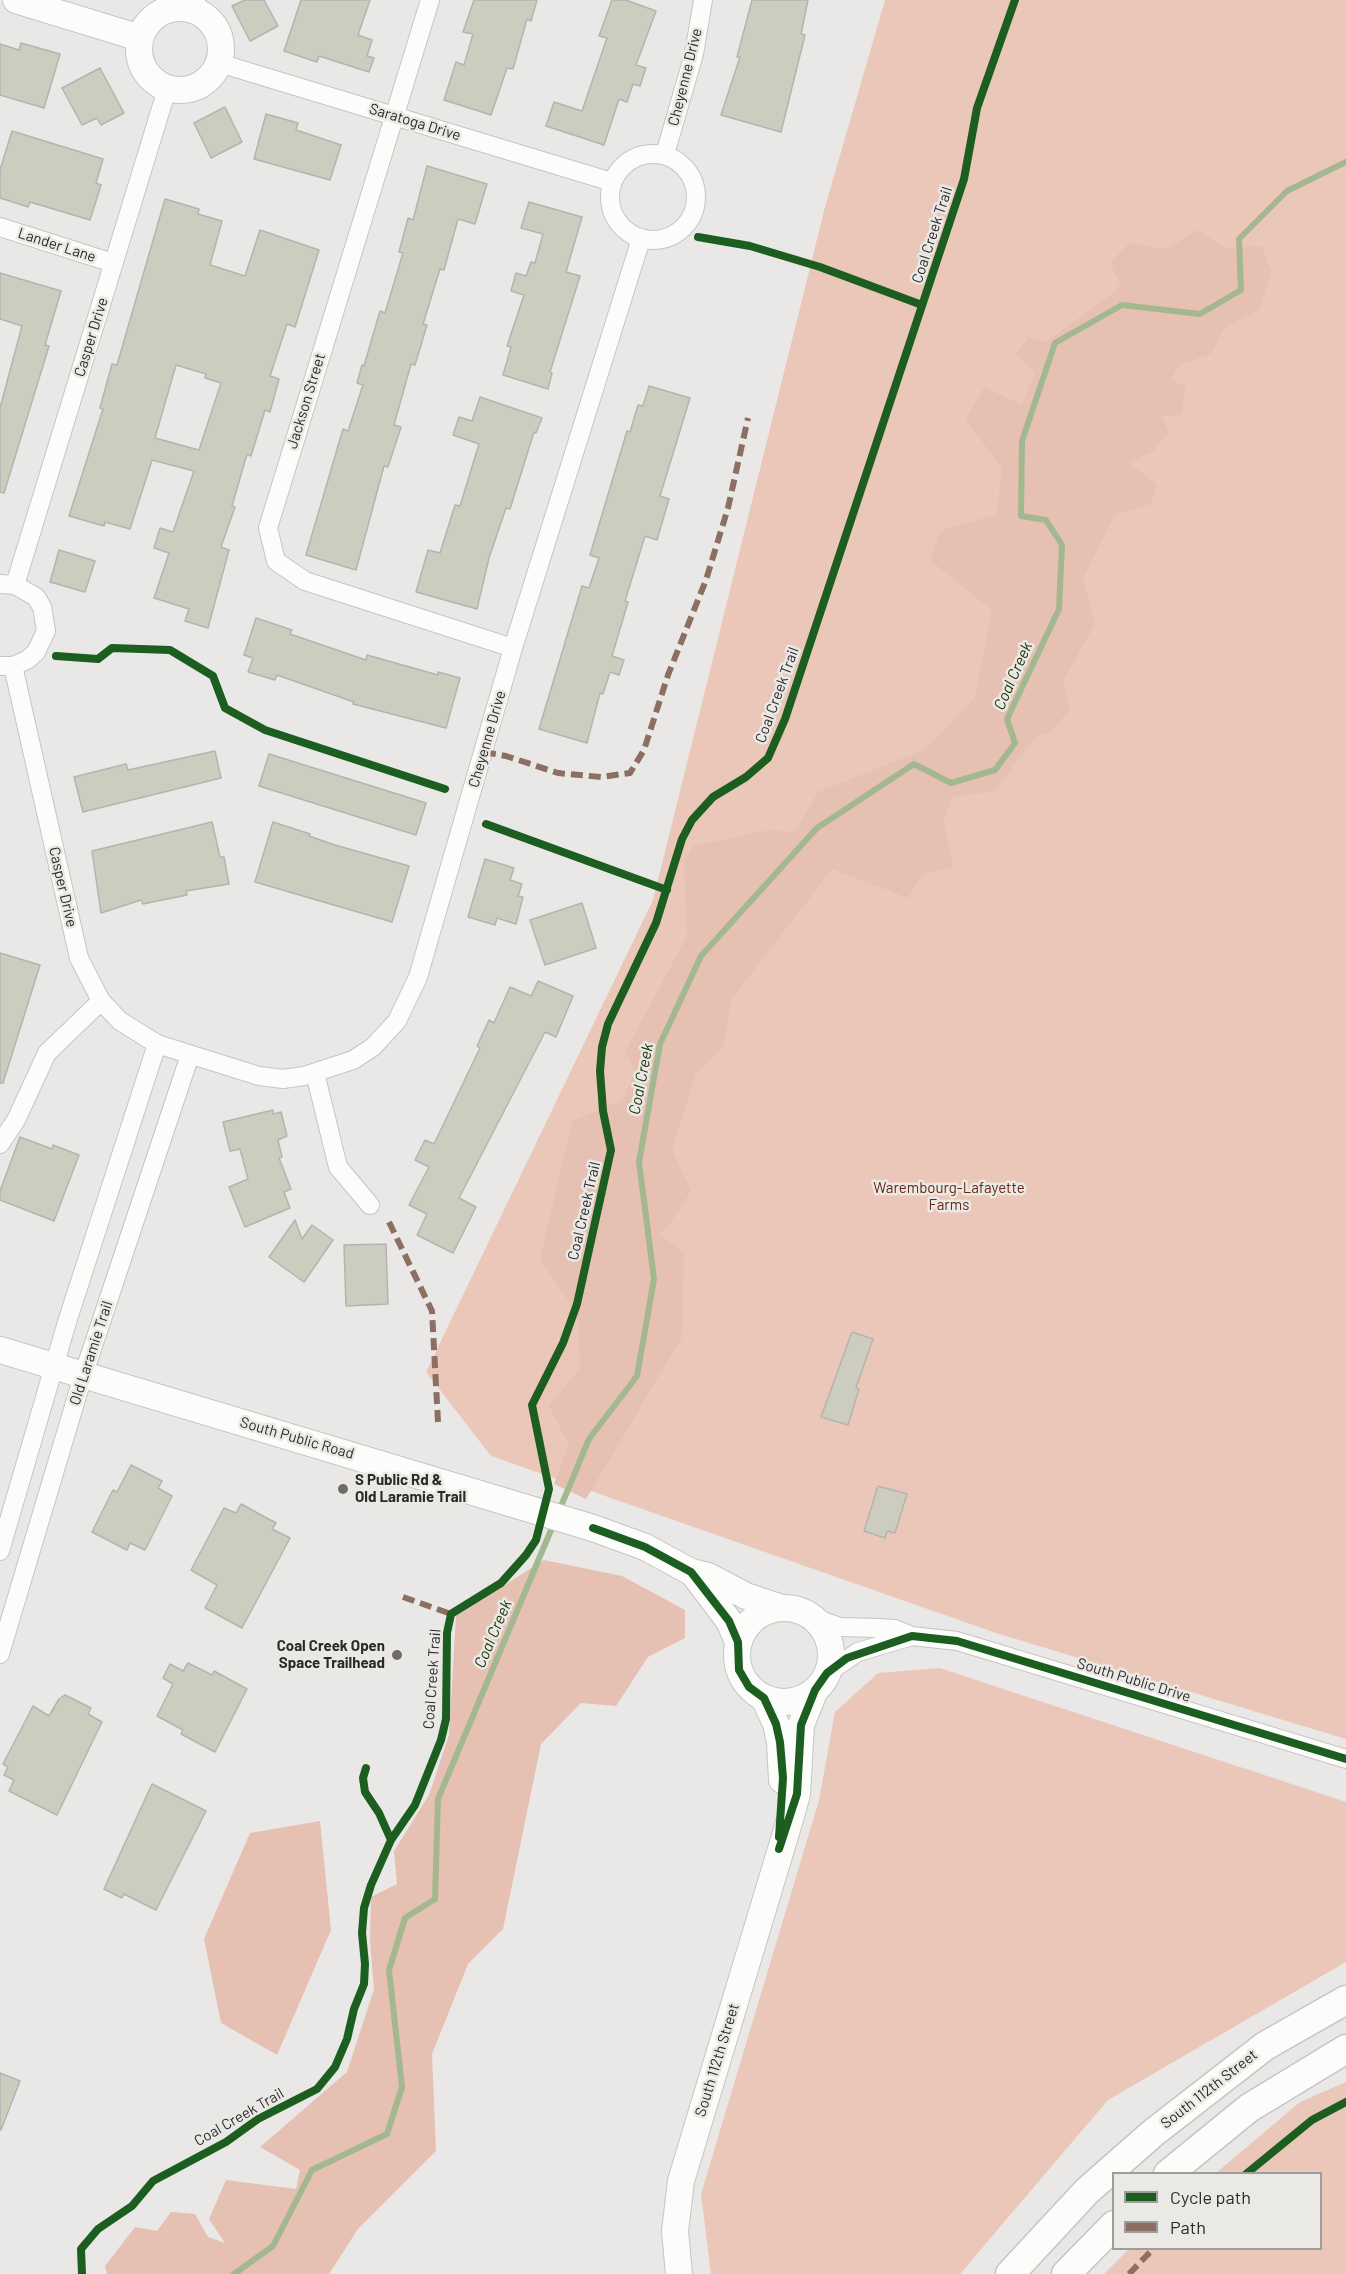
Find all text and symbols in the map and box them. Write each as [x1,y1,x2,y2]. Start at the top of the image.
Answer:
street label: Cheyenne Drive [664,26,706,128]
street label: Saratoga Drive [367,100,463,144]
street label: Coal Creek Trail [908,184,956,286]
street label: Lander Lane [16,224,98,266]
street label: Casper Drive [70,295,112,379]
street label: Jackson Street [283,351,329,451]
water label: Coal Creek [990,639,1036,713]
street label: Coal Creek Trail [751,645,803,745]
street label: Cheyenne Drive [465,688,509,790]
street label: Casper Drive [45,845,81,929]
water label: Coal Creek [625,1042,657,1116]
street label: Coal Creek Trail [564,1160,604,1262]
park label: Warembourg-Lafayette Farms [873,1179,1025,1214]
street label: Old Laramie Trail [66,1299,116,1407]
street label: South Public Road [238,1413,356,1463]
place label: S Public Rd & Old Laramie Trail [355,1471,466,1506]
marker: S Public Rd & Old Laramie Trail [336,1482,350,1496]
water label: Coal Creek [470,1597,516,1671]
street label: Coal Creek Trail [420,1628,444,1730]
place label: Coal Creek Open Space Trailhead [277,1637,385,1672]
marker: Coal Creek Open Space Trailhead [390,1648,404,1662]
street label: South Public Drive [1075,1654,1193,1706]
street label: South 112th Street [691,2001,743,2119]
street label: South 112th Street [1157,2046,1261,2132]
street label: Coal Creek Trail [191,2084,287,2150]
legend [1112,2172,1322,2250]
text: Cycle path [1170,2186,1251,2208]
text: Path [1170,2216,1206,2238]

